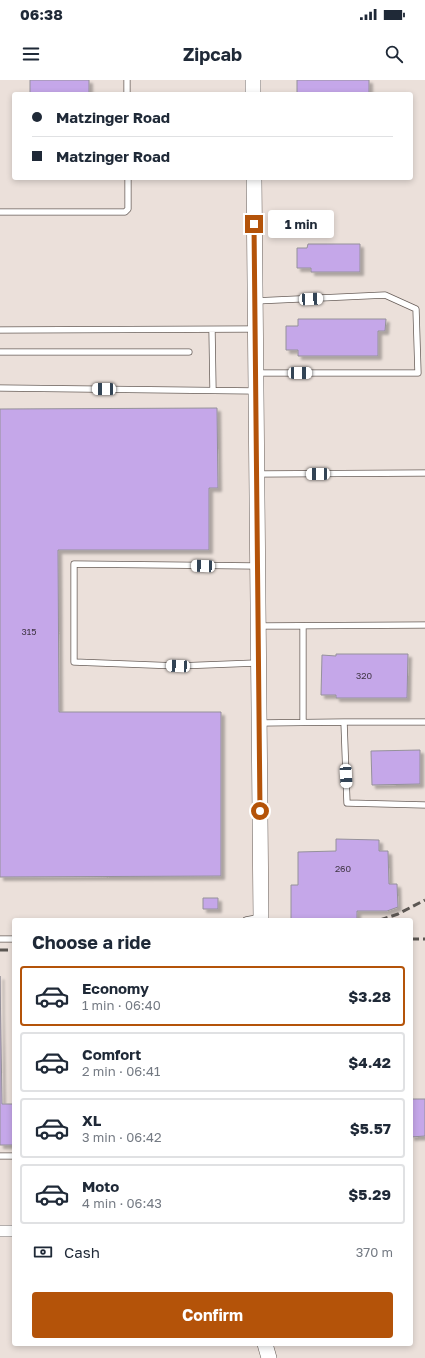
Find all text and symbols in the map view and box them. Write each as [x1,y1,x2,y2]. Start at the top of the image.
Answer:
text: 06:38 [20,5,63,23]
icon: menu [20,43,42,65]
text: Zipcab [183,43,242,65]
icon: search [383,43,405,65]
text: Matzinger Road [56,108,170,126]
text: Matzinger Road [56,147,170,165]
callout: 1 min [268,210,334,238]
route end [245,215,263,233]
text: 1 min [285,216,317,232]
car [299,292,323,306]
car [288,367,312,379]
car [92,383,116,395]
car [306,468,330,480]
car [191,560,215,572]
house number: 315 [22,626,36,637]
car [166,659,190,673]
house number: 320 [356,670,372,681]
car [339,764,353,788]
route start [251,802,269,820]
house number: 260 [335,863,352,874]
text: Choose a ride [32,931,151,953]
icon: car [34,978,70,1014]
text: Economy [82,979,149,997]
text: $3.28 [348,987,391,1005]
text: 1 min · 06:40 [82,997,161,1013]
icon: car [34,1044,70,1080]
text: Comfort [82,1045,141,1063]
text: $4.42 [348,1053,391,1071]
text: 2 min · 06:41 [82,1063,160,1079]
icon: car [34,1110,70,1146]
text: XL [82,1111,101,1129]
text: $5.57 [350,1119,391,1137]
text: 3 min · 06:42 [82,1129,162,1145]
icon: car [34,1176,70,1212]
text: Moto [82,1177,119,1195]
text: $5.29 [348,1185,391,1203]
text: 4 min · 06:43 [82,1195,162,1211]
icon: cash [32,1241,54,1263]
text: Cash [64,1243,100,1261]
text: 370 m [356,1244,393,1260]
button: Confirm [32,1292,393,1338]

